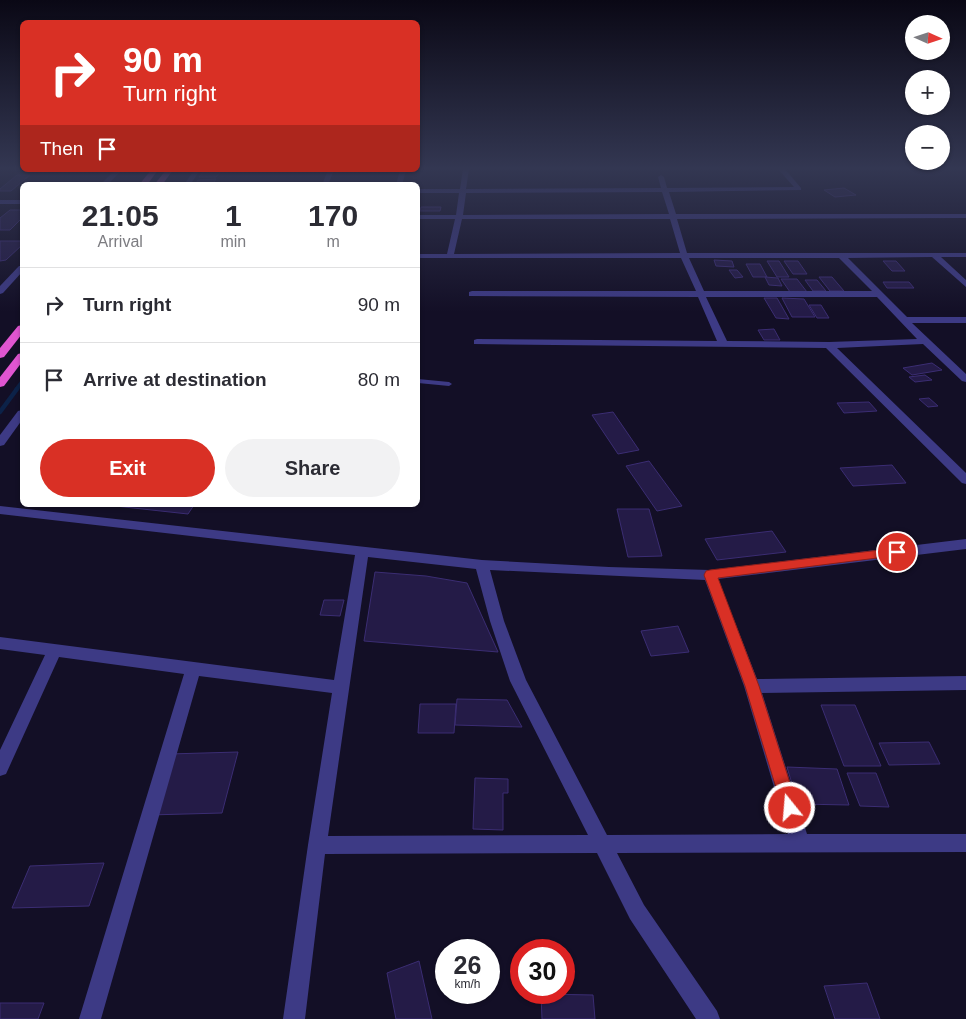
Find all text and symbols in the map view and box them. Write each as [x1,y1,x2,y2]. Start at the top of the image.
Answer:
north arrow [905,15,950,60]
map controls [905,15,950,170]
icon: right [40,40,105,105]
text: 90 m [123,40,203,79]
button: + [905,70,950,115]
text: Turn right [123,81,216,106]
button: − [905,125,950,170]
icon: arrive [93,135,121,163]
text: Then [40,138,83,159]
text: 21:05 [82,199,159,232]
text: 1 [225,199,242,232]
text: 170 [308,199,358,232]
text: Arrival [98,233,143,250]
text: min [220,233,246,250]
text: m [326,233,340,250]
icon: right [40,291,68,319]
text: Turn right [83,294,171,315]
text: 90 m [358,294,400,315]
icon: arrive [40,366,68,394]
text: Arrive at destination [83,369,267,390]
text: 80 m [358,369,400,390]
button: Exit [40,439,215,497]
button: Share [225,439,400,497]
pin [876,531,918,573]
icon: arrive [883,538,911,566]
position arrow [763,781,815,833]
speed limit sign: 30 [510,939,575,1004]
text: 26 [454,951,481,979]
text: km/h [454,977,481,991]

